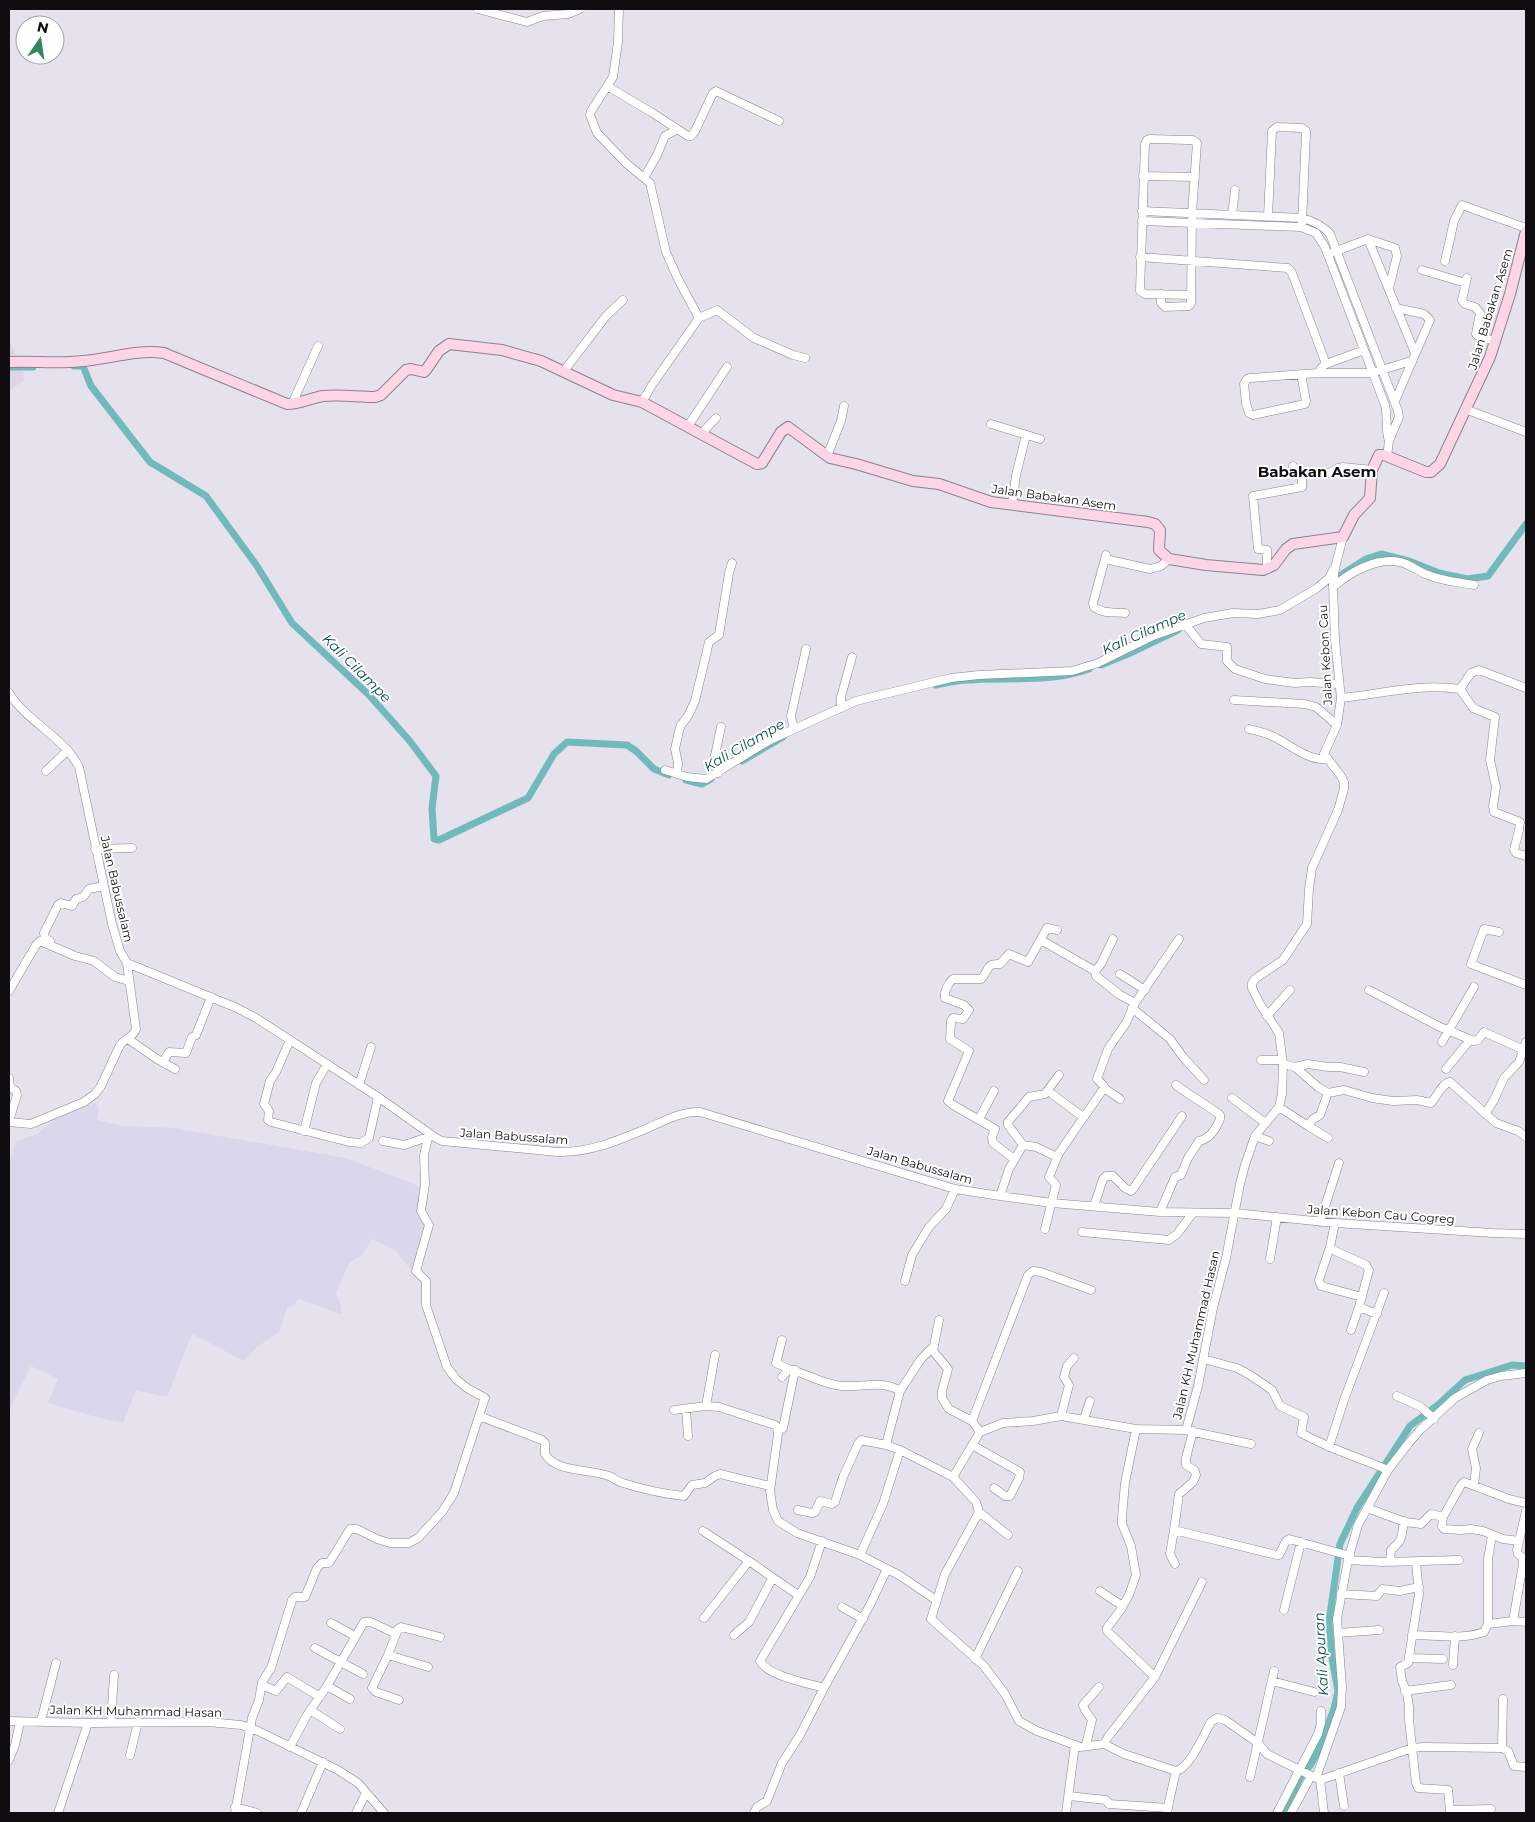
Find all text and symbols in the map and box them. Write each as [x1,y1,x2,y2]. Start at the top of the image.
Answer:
north arrow [15,15,65,65]
text: N [35,17,50,37]
street label: Jalan Babakan Asem [1464,247,1516,372]
district label: Babakan Asem [1258,462,1376,481]
street label: Jalan Babakan Asem [990,481,1117,513]
street label: Jalan Kebon Cau [1315,604,1335,707]
water label: Kali Cilampe [1099,605,1189,659]
water label: Kali Cilampe [319,630,395,706]
water label: Kali Cilampe [700,715,788,775]
street label: Jalan Babussalam [97,833,137,944]
street label: Jalan Babussalam [458,1125,569,1147]
street label: Jalan Babussalam [865,1143,974,1187]
street label: Jalan Kebon Cau Cogreg [1306,1201,1455,1227]
street label: Jalan KH Muhammad Hasan [1169,1249,1223,1422]
water label: Kali Apuran [1310,1612,1332,1696]
street label: Jalan KH Muhammad Hasan [49,1702,222,1720]

